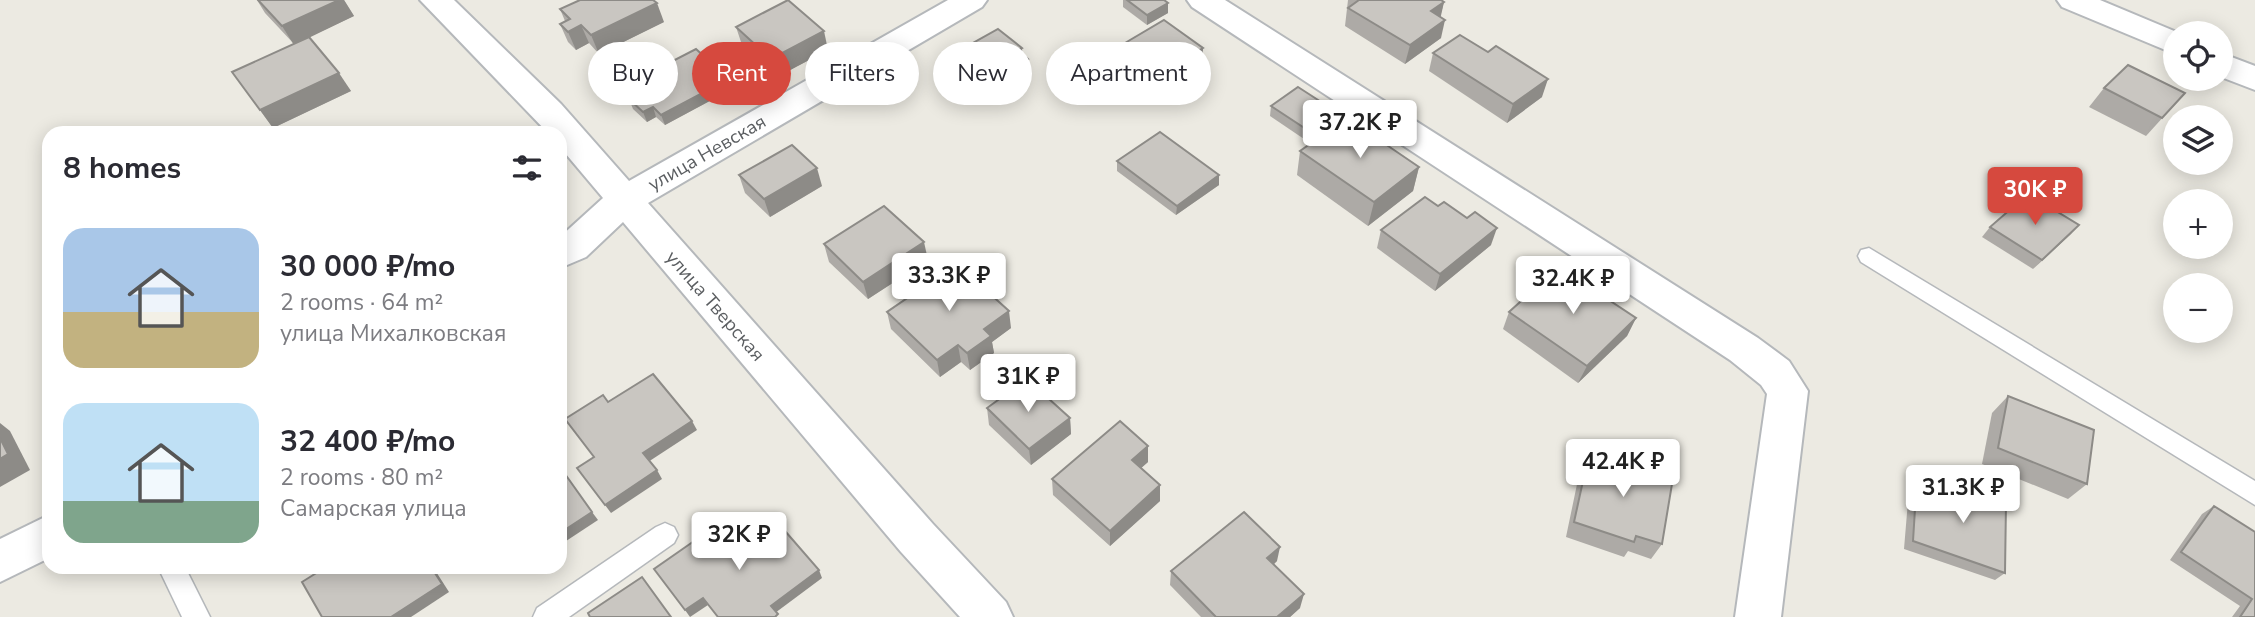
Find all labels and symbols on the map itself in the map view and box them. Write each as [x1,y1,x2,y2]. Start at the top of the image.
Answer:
pin: 37.2K ₽ [1295,100,1425,160]
street label: улица Невская [643,109,771,197]
pin: 30K ₽ [1986,168,2084,227]
street label: улица Тверская [659,245,771,367]
pin: 33.3K ₽ [884,254,1014,313]
pin: 32.4K ₽ [1508,256,1638,316]
pin: 31K ₽ [979,354,1077,414]
pin: 42.4K ₽ [1558,440,1688,499]
pin: 31.3K ₽ [1898,466,2028,525]
pin: 32K ₽ [690,512,788,572]

